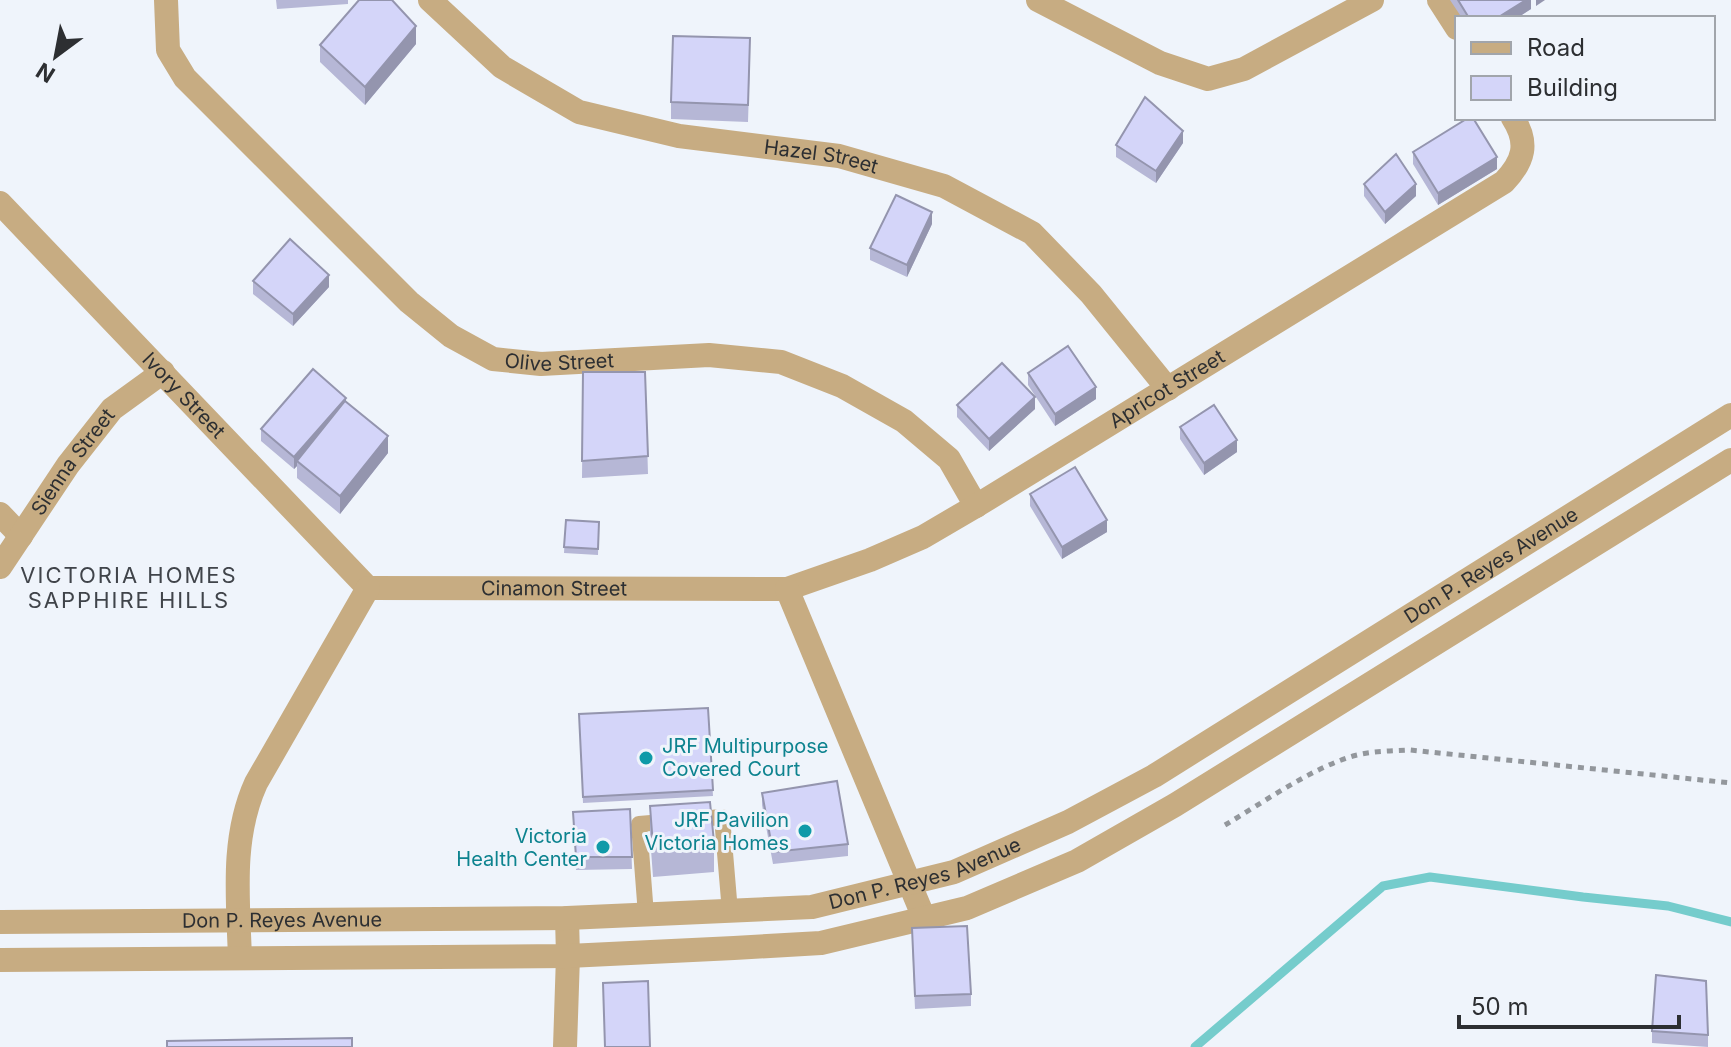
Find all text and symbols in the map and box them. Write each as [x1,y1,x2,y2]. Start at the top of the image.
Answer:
north arrow [16,16,96,96]
legend [1455,16,1715,120]
text: Road [1527,33,1585,62]
text: N [31,57,59,88]
text: Building [1527,73,1618,102]
street label: Hazel Street [763,135,881,179]
street label: Apricot Street [1105,344,1229,433]
street label: Ivory Street [137,347,231,443]
street label: Olive Street [503,348,615,376]
street label: Sienna Street [26,403,120,520]
street label: Don P. Reyes Avenue [1400,502,1582,628]
district label: VICTORIA HOMES SAPPHIRE HILLS [20,562,238,613]
street label: Cinamon Street [481,576,627,601]
place label: JRF Multipurpose Covered Court [662,734,829,781]
marker: JRF Multipurpose Covered Court [637,749,655,767]
place label: JRF Pavilion Victoria Homes [644,808,789,855]
marker: JRF Pavilion Victoria Homes [796,822,814,840]
place label: Victoria Health Center [456,824,587,871]
street label: Don P. Reyes Avenue [826,832,1024,914]
marker: Victoria Health Center [594,838,612,856]
street label: Don P. Reyes Avenue [182,907,382,933]
scale bar [1459,979,1679,1029]
text: 50 m [1471,992,1529,1021]

